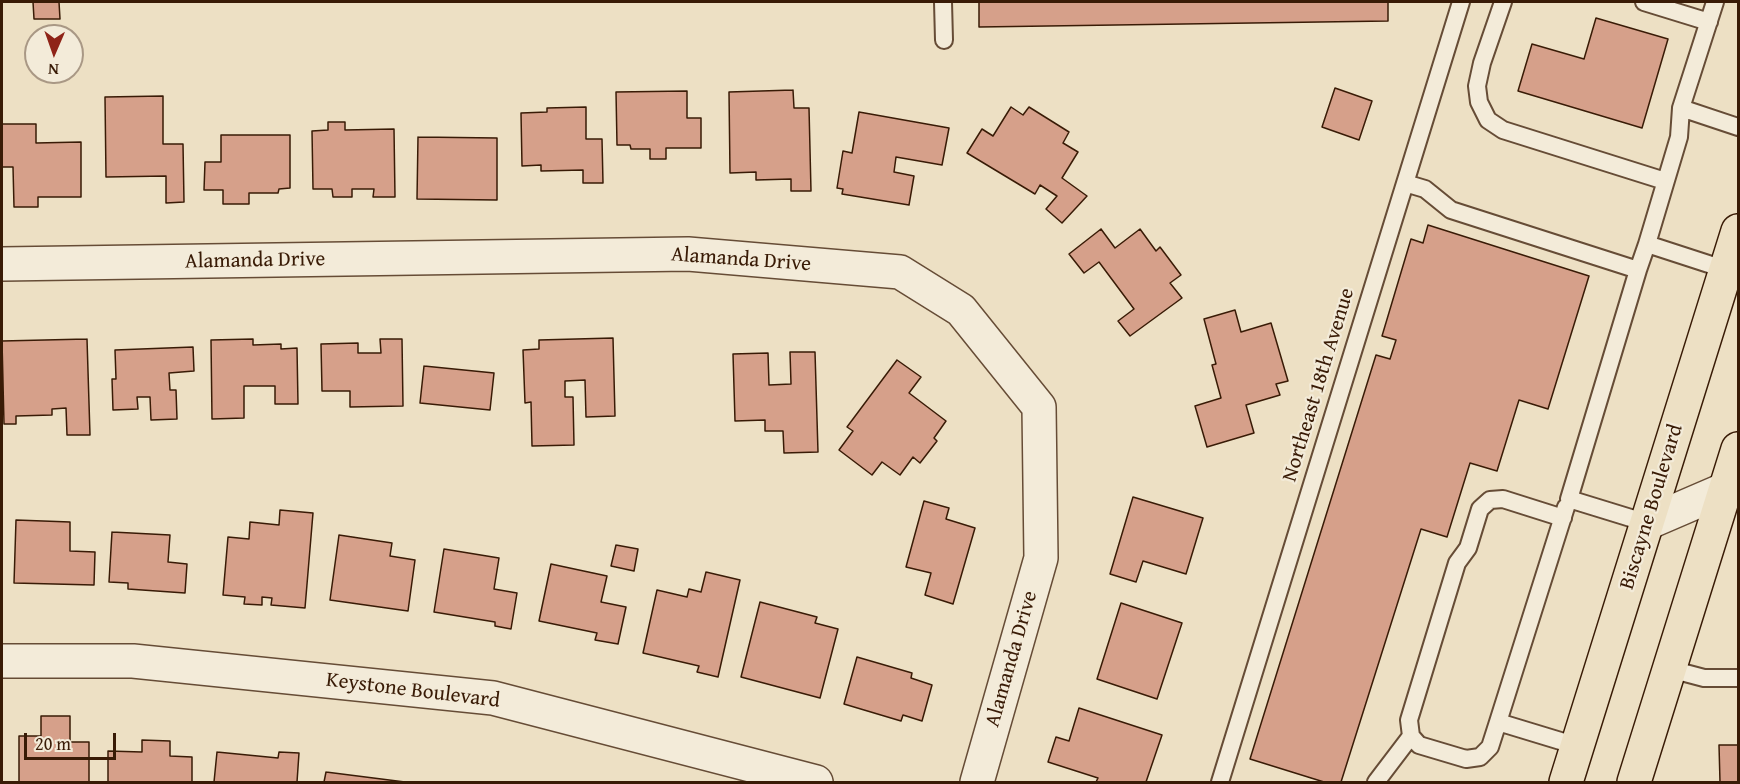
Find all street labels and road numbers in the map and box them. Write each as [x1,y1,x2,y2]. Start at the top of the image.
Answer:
street label: Alamanda Drive [670,243,812,277]
street label: Alamanda Drive [185,247,325,275]
street label: Northeast 18th Avenue [1278,285,1360,485]
street label: Biscayne Boulevard [1615,421,1689,593]
street label: Alamanda Drive [981,588,1043,730]
street label: Keystone Boulevard [325,668,501,714]

